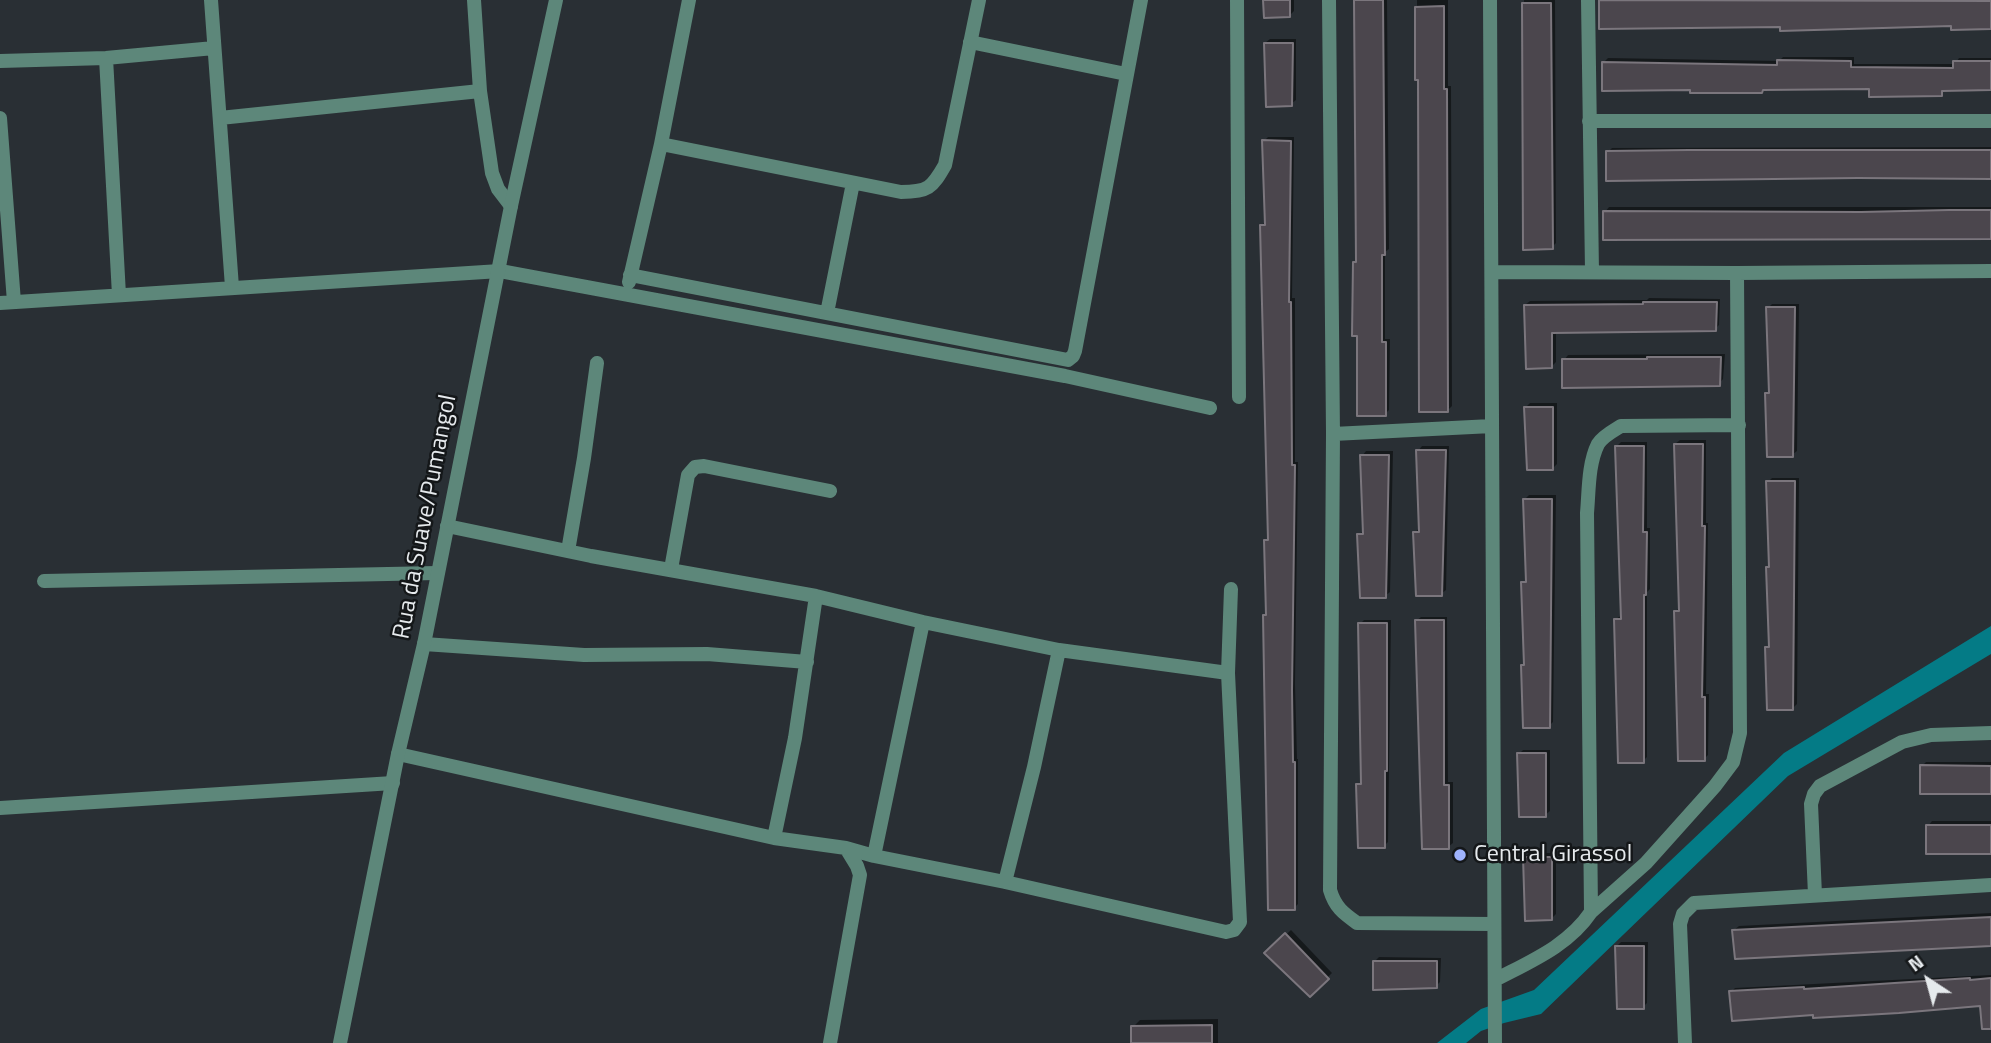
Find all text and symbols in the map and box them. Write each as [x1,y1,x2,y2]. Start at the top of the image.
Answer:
street label: Rua da Suave/Pumangol [388,392,464,642]
place label: Central Girassol [1474,841,1632,869]
marker: Central Girassol [1452,847,1468,863]
north arrow [1893,945,1963,1015]
text: N [1902,947,1929,978]

